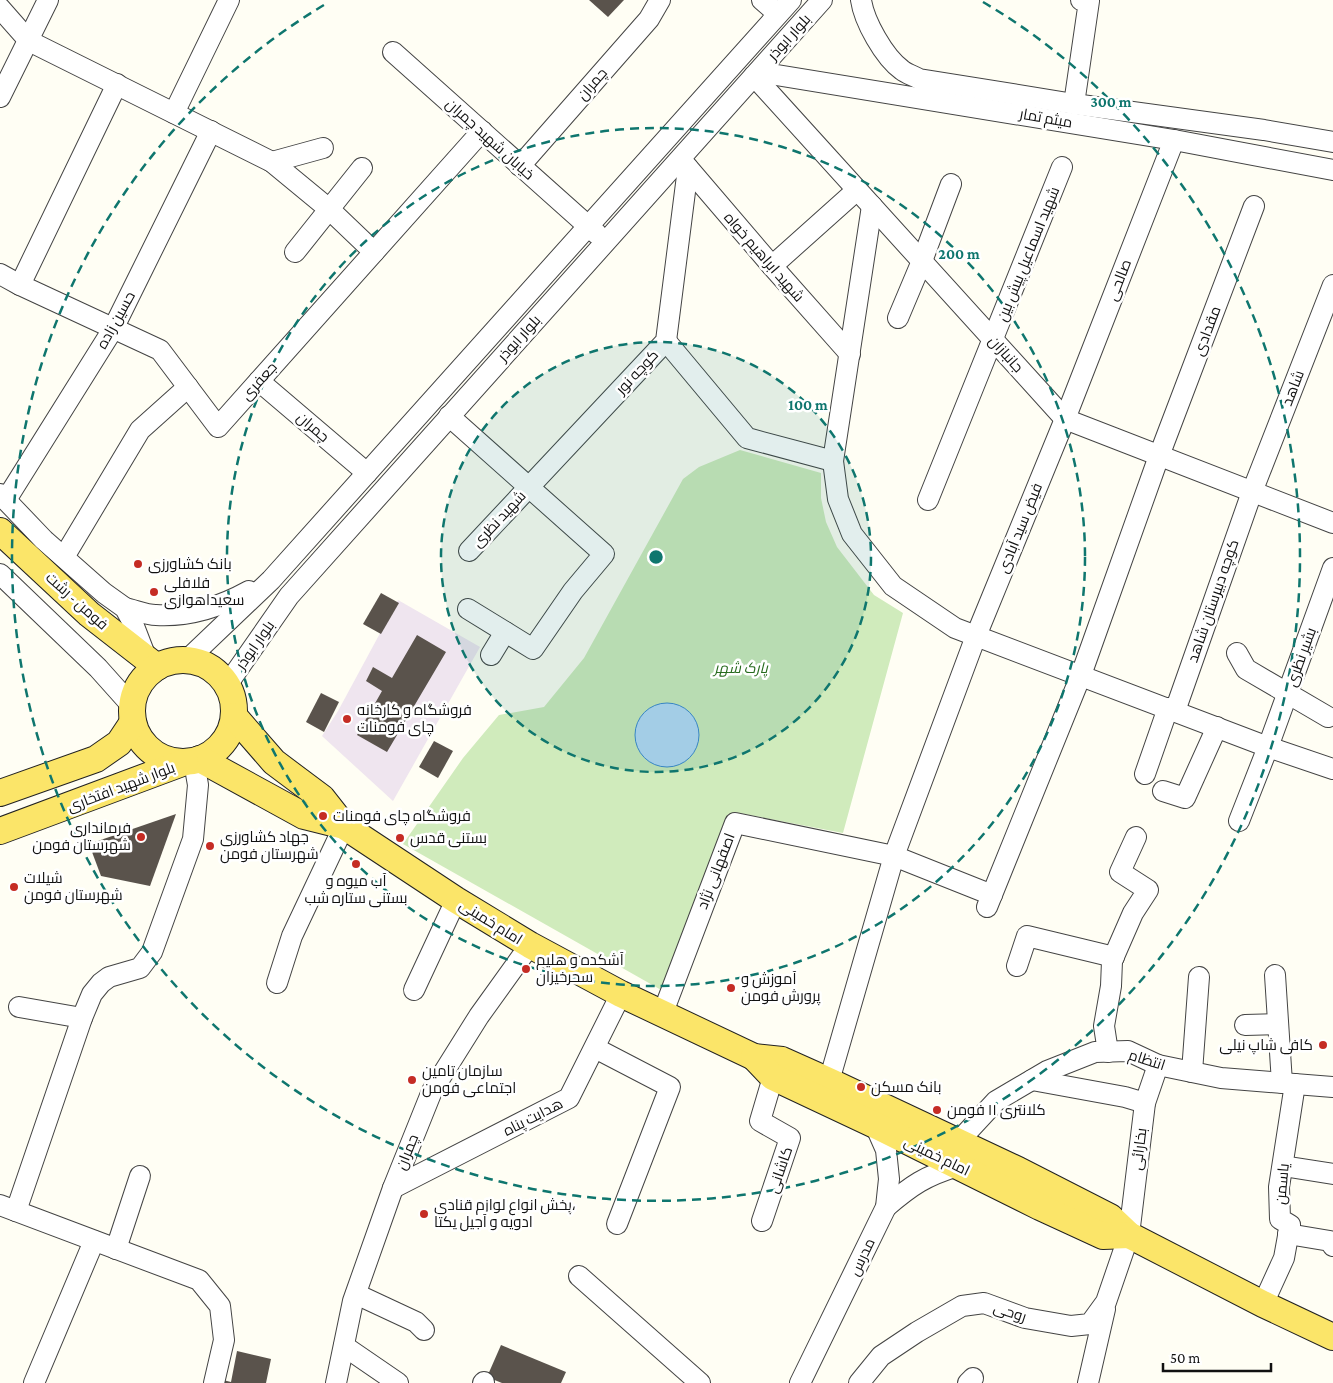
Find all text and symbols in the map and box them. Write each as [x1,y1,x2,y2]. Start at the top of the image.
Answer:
street label: بلوار ابوذر [764,11,814,65]
street label: چمران [574,65,612,105]
text: 300 m [1090,94,1132,110]
street label: خیابان شهید چمران [441,95,537,184]
street label: میثم تمار [1017,105,1074,133]
street label: شهید اسماعیل پیش بین [994,184,1064,324]
street label: شهید ابراهیم خواه [719,209,807,306]
text: 200 m [938,246,980,262]
street label: صالحی [1104,257,1136,304]
street label: حسین زاده [94,289,140,352]
street label: مقدادی [1190,304,1226,359]
street label: بلوار ابوذر [494,312,544,366]
street label: جانبازان [984,332,1027,377]
street label: کوچه نور [612,347,663,399]
street label: جعفری [238,359,282,405]
street label: شاهد [1279,368,1307,408]
text: 100 m [788,397,828,413]
street label: چمران [292,409,332,447]
street label: فیض سید آبادی [995,481,1047,576]
street label: شهید نظری [469,488,530,552]
street label: کوچه دبیرستان شاهد [1184,537,1243,665]
centre of rings [647,548,665,566]
place label: بانک کشاورزی [148,556,232,574]
marker: بانک کشاورزی [132,558,144,570]
street label: فومن - رشت [41,569,111,634]
place label: فلافلی سعیداهوازی [164,575,244,610]
marker: فلافلی سعیداهوازی [148,586,160,598]
street label: بلوار ابوذر [232,617,278,674]
street label: بشیر نظری [1283,625,1321,689]
park label: پارک شهر [712,660,769,678]
place label: فروشگاه و کارخانه چای فومنات [357,702,472,737]
marker: فروشگاه و کارخانه چای فومنات [341,713,353,725]
street label: بلوار شهید افتخاری [65,759,178,817]
place label: فروشگاه چای فومنات [333,808,471,826]
marker: فروشگاه چای فومنات [317,810,329,822]
place label: فرمانداری شهرستان فومن [32,820,131,855]
place label: جهاد کشاورزی شهرستان فومن [220,829,319,864]
place label: بستنی قدس [410,830,487,848]
marker: فرمانداری شهرستان فومن [135,831,147,843]
street label: اصفهانی نژاد [694,831,740,912]
marker: بستنی قدس [394,832,406,844]
marker: جهاد کشاورزی شهرستان فومن [204,840,216,852]
marker: آب میوه و بستنی ستاره شب [350,858,362,870]
place label: شیلات شهرستان فومن [24,870,123,905]
place label: آب میوه و بستنی ستاره شب [304,873,408,908]
marker: شیلات شهرستان فومن [8,881,20,893]
street label: امام خمینی [456,896,525,949]
place label: آشکده و هلیم سحرخیزان [536,952,624,987]
marker: آشکده و هلیم سحرخیزان [520,963,532,975]
place label: آموزش و پرورش فومن [741,971,821,1006]
marker: آموزش و پرورش فومن [725,982,737,994]
place label: کافی شاپ نیلی [1219,1037,1313,1055]
marker: کافی شاپ نیلی [1317,1039,1329,1051]
street label: انتظام [1126,1047,1167,1075]
place label: سازمان تامین اجتماعی فومن [422,1063,516,1098]
marker: سازمان تامین اجتماعی فومن [406,1074,418,1086]
place label: بانک مسکن [871,1079,941,1097]
marker: بانک مسکن [855,1081,867,1093]
street label: هدایت پناه [501,1095,566,1141]
place label: کلانتری ۱۱ فومن [947,1102,1046,1120]
marker: کلانتری ۱۱ فومن [931,1104,943,1116]
street label: بخارائی [1128,1127,1152,1171]
street label: چمران [393,1132,423,1173]
street label: امام خمینی [901,1133,972,1181]
street label: کاشانی [765,1145,797,1196]
street label: یاسمن [1272,1163,1294,1206]
place label: پخش انواع لوازم قنادی، ادویه و آجیل یکتا [434,1197,575,1232]
marker: پخش انواع لوازم قنادی، ادویه و آجیل یکتا [418,1208,430,1220]
street label: مدرس [846,1236,880,1279]
street label: روحی [991,1299,1029,1327]
scale bar [1163,1340,1270,1372]
text: 50 m [1170,1350,1200,1366]

